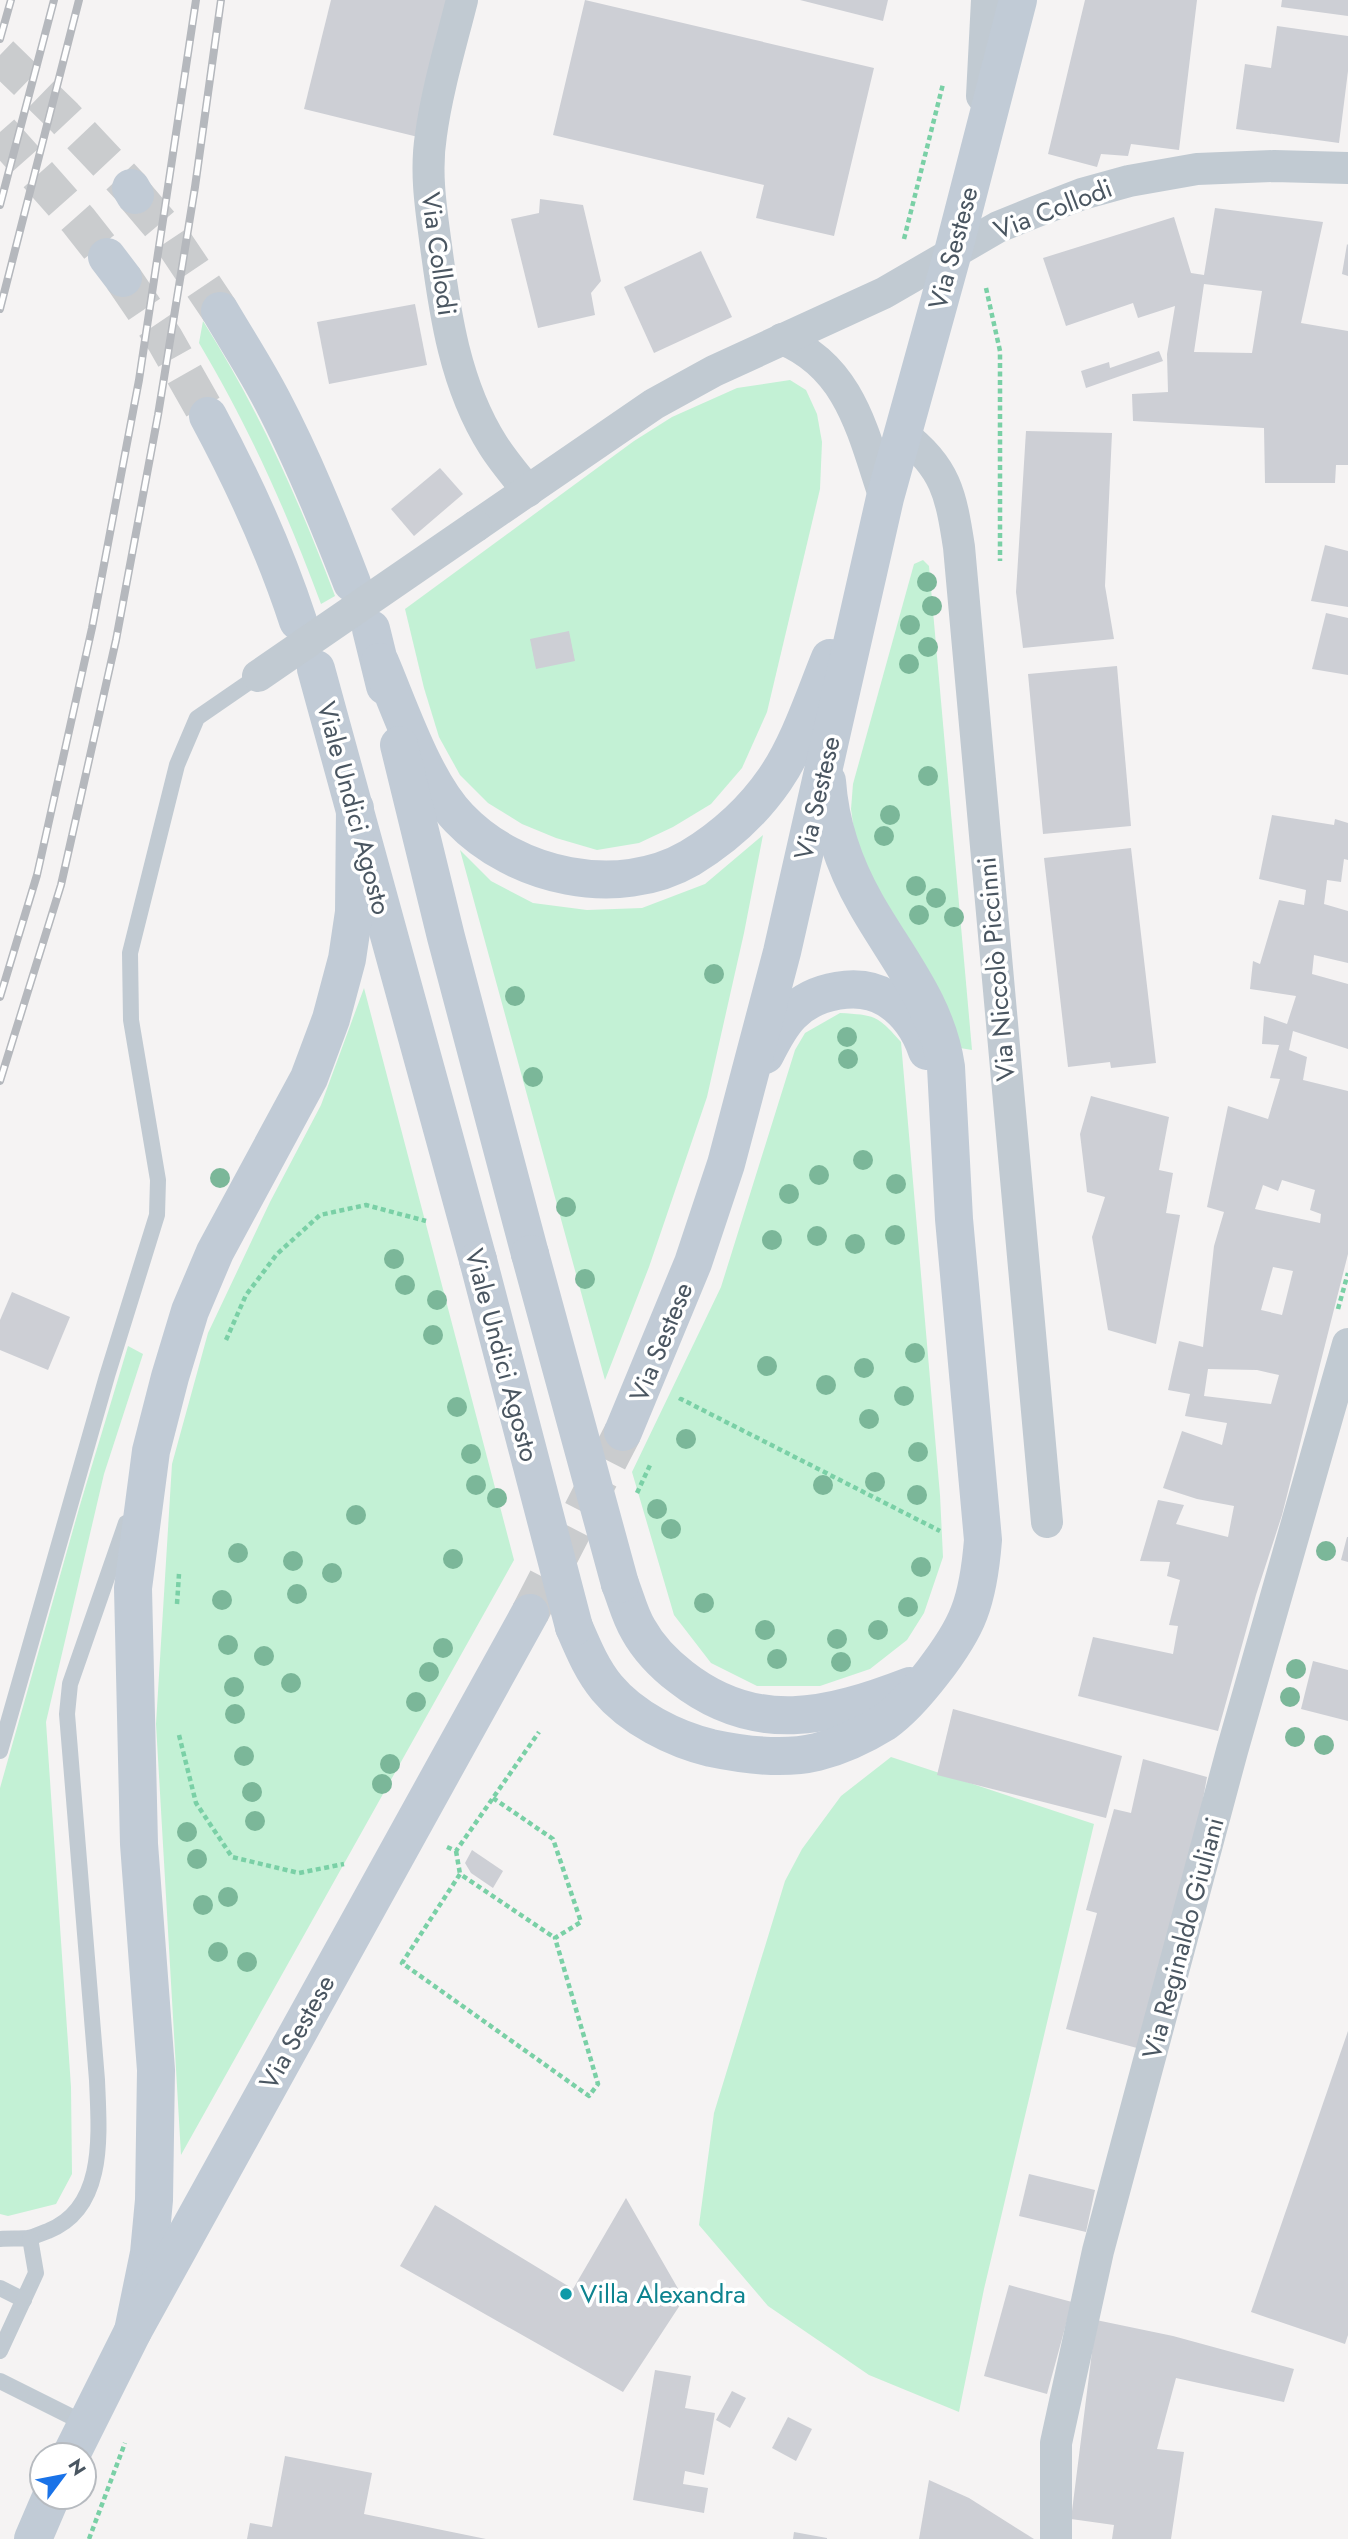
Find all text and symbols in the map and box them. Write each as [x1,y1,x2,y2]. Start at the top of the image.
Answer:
street label: Via Collodi [988,169,1118,249]
street label: Via Sestese [918,182,988,314]
street label: Via Collodi [412,190,466,318]
street label: Viale Undici Agosto [307,697,401,919]
street label: Via Sestese [784,732,850,864]
street label: Via Niccolò Piccinni [967,855,1025,1083]
street label: Viale Undici Agosto [455,1244,549,1466]
street label: Via Sestese [620,1277,702,1407]
street label: Via Reginaldo Giuliani [1132,1813,1234,2063]
street label: Via Sestese [250,1968,344,2096]
place label: Villa Alexandra [580,2275,746,2313]
marker: Villa Alexandra [558,2286,574,2302]
north arrow [28,2441,98,2511]
text: N [62,2454,92,2481]

